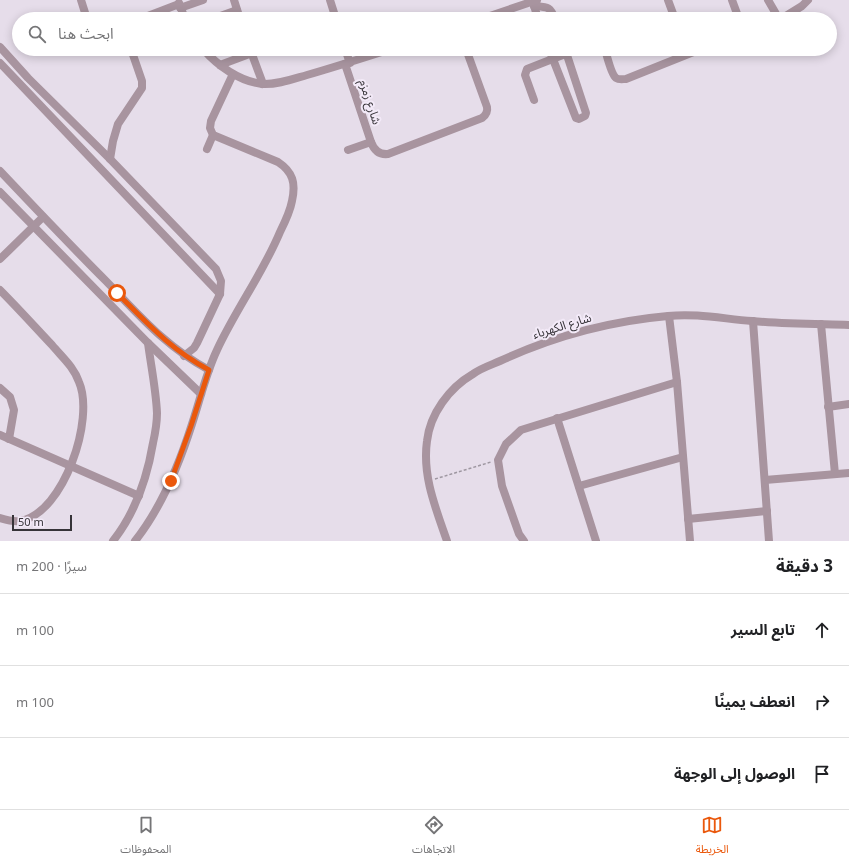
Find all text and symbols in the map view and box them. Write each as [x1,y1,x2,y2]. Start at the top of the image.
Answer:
search box [12,12,837,56]
icon: search [26,23,48,45]
text: ابحث هنا [58,23,114,43]
street label: شارع زمزم [354,77,386,127]
route start [108,284,126,302]
street label: شارع الكهرباء [530,309,594,343]
route end [162,472,180,490]
scale bar [12,513,72,532]
text: 50 m [18,514,44,529]
text: 3 دقيقة [776,554,833,577]
text: سيرًا · 200 m [16,557,87,575]
text: تابع السير [731,619,795,639]
icon: ahead [811,619,833,641]
text: 100 m [16,621,54,639]
text: انعطف يمينًا [714,691,795,711]
icon: right [811,691,833,713]
text: 100 m [16,693,54,711]
text: الوصول إلى الوجهة [674,763,795,783]
icon: arrive [811,763,833,785]
tab: المحفوظات [120,814,171,861]
tab: الاتجاهات [412,814,455,861]
tab: الخريطة [696,814,729,861]

